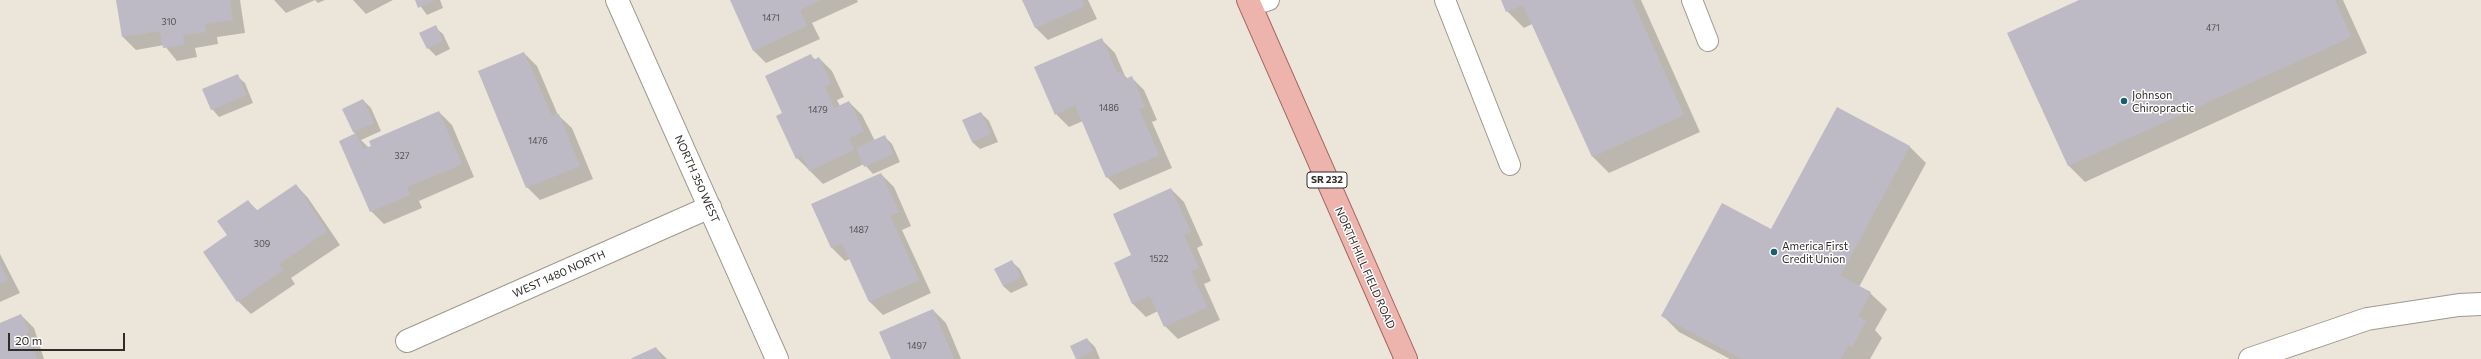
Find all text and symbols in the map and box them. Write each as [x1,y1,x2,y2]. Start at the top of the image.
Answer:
house number: 1471 [762,13,780,23]
house number: 310 [162,17,176,27]
house number: 471 [2206,23,2220,33]
place label: Johnson Chiropractic [2132,88,2194,114]
marker: Johnson Chiropractic [2119,96,2129,106]
house number: 1486 [1099,103,1119,113]
house number: 1479 [808,105,828,115]
street label: NORTH 350 WEST [672,133,722,225]
house number: 1476 [528,136,548,146]
house number: 327 [395,151,409,161]
road number: SR 232 [1307,172,1347,188]
street label: NORTH HILL FIELD ROAD [1332,205,1398,331]
house number: 1487 [849,225,869,235]
house number: 309 [254,239,270,249]
place label: America First Credit Union [1782,239,1848,265]
marker: America First Credit Union [1769,247,1779,257]
street label: WEST 1480 NORTH [511,248,607,300]
house number: 1522 [1150,254,1168,264]
scale bar [10,325,127,351]
text: 20 m [15,333,42,347]
house number: 1497 [907,341,927,351]

